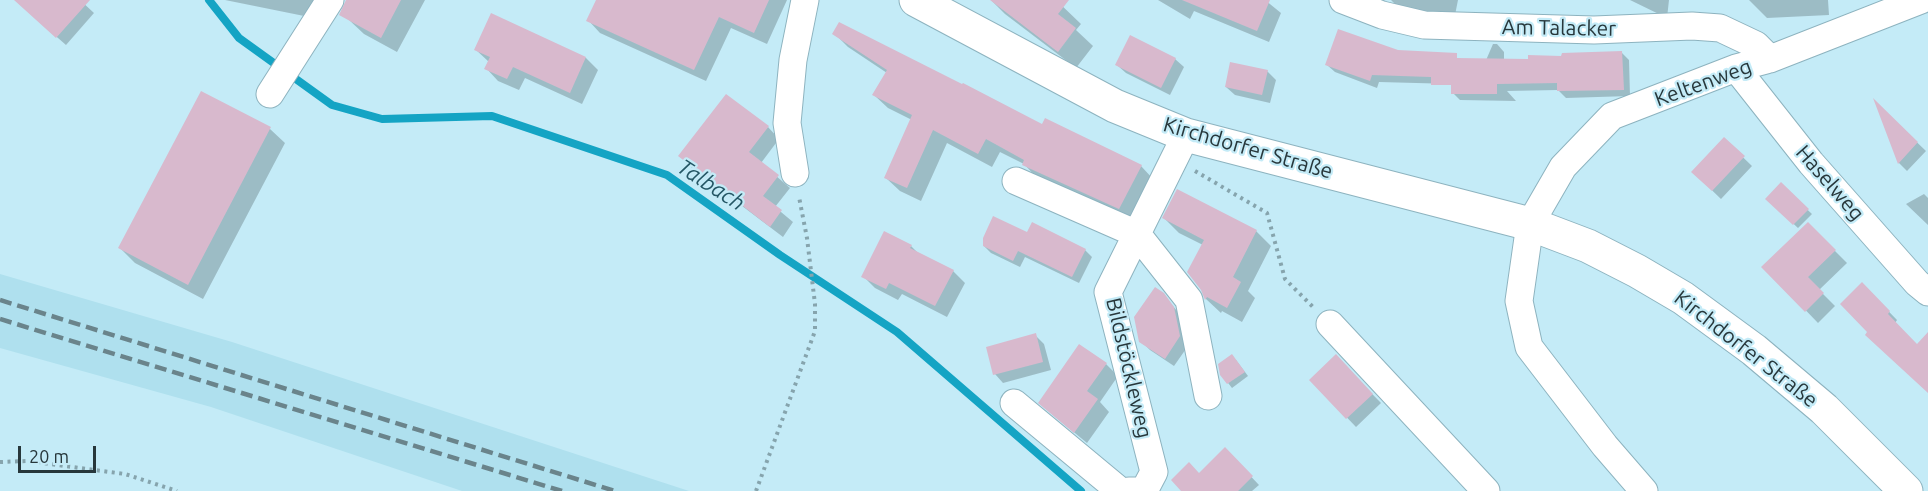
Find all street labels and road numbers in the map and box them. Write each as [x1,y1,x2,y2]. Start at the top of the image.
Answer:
street label: Am Talacker [1502,14,1616,42]
street label: Keltenweg [1651,54,1755,112]
street label: Kirchdorfer Straße [1160,112,1336,184]
street label: Haselweg [1790,140,1870,226]
street label: Kirchdorfer Straße [1669,285,1823,413]
street label: Bildstöckleweg [1101,295,1157,441]

